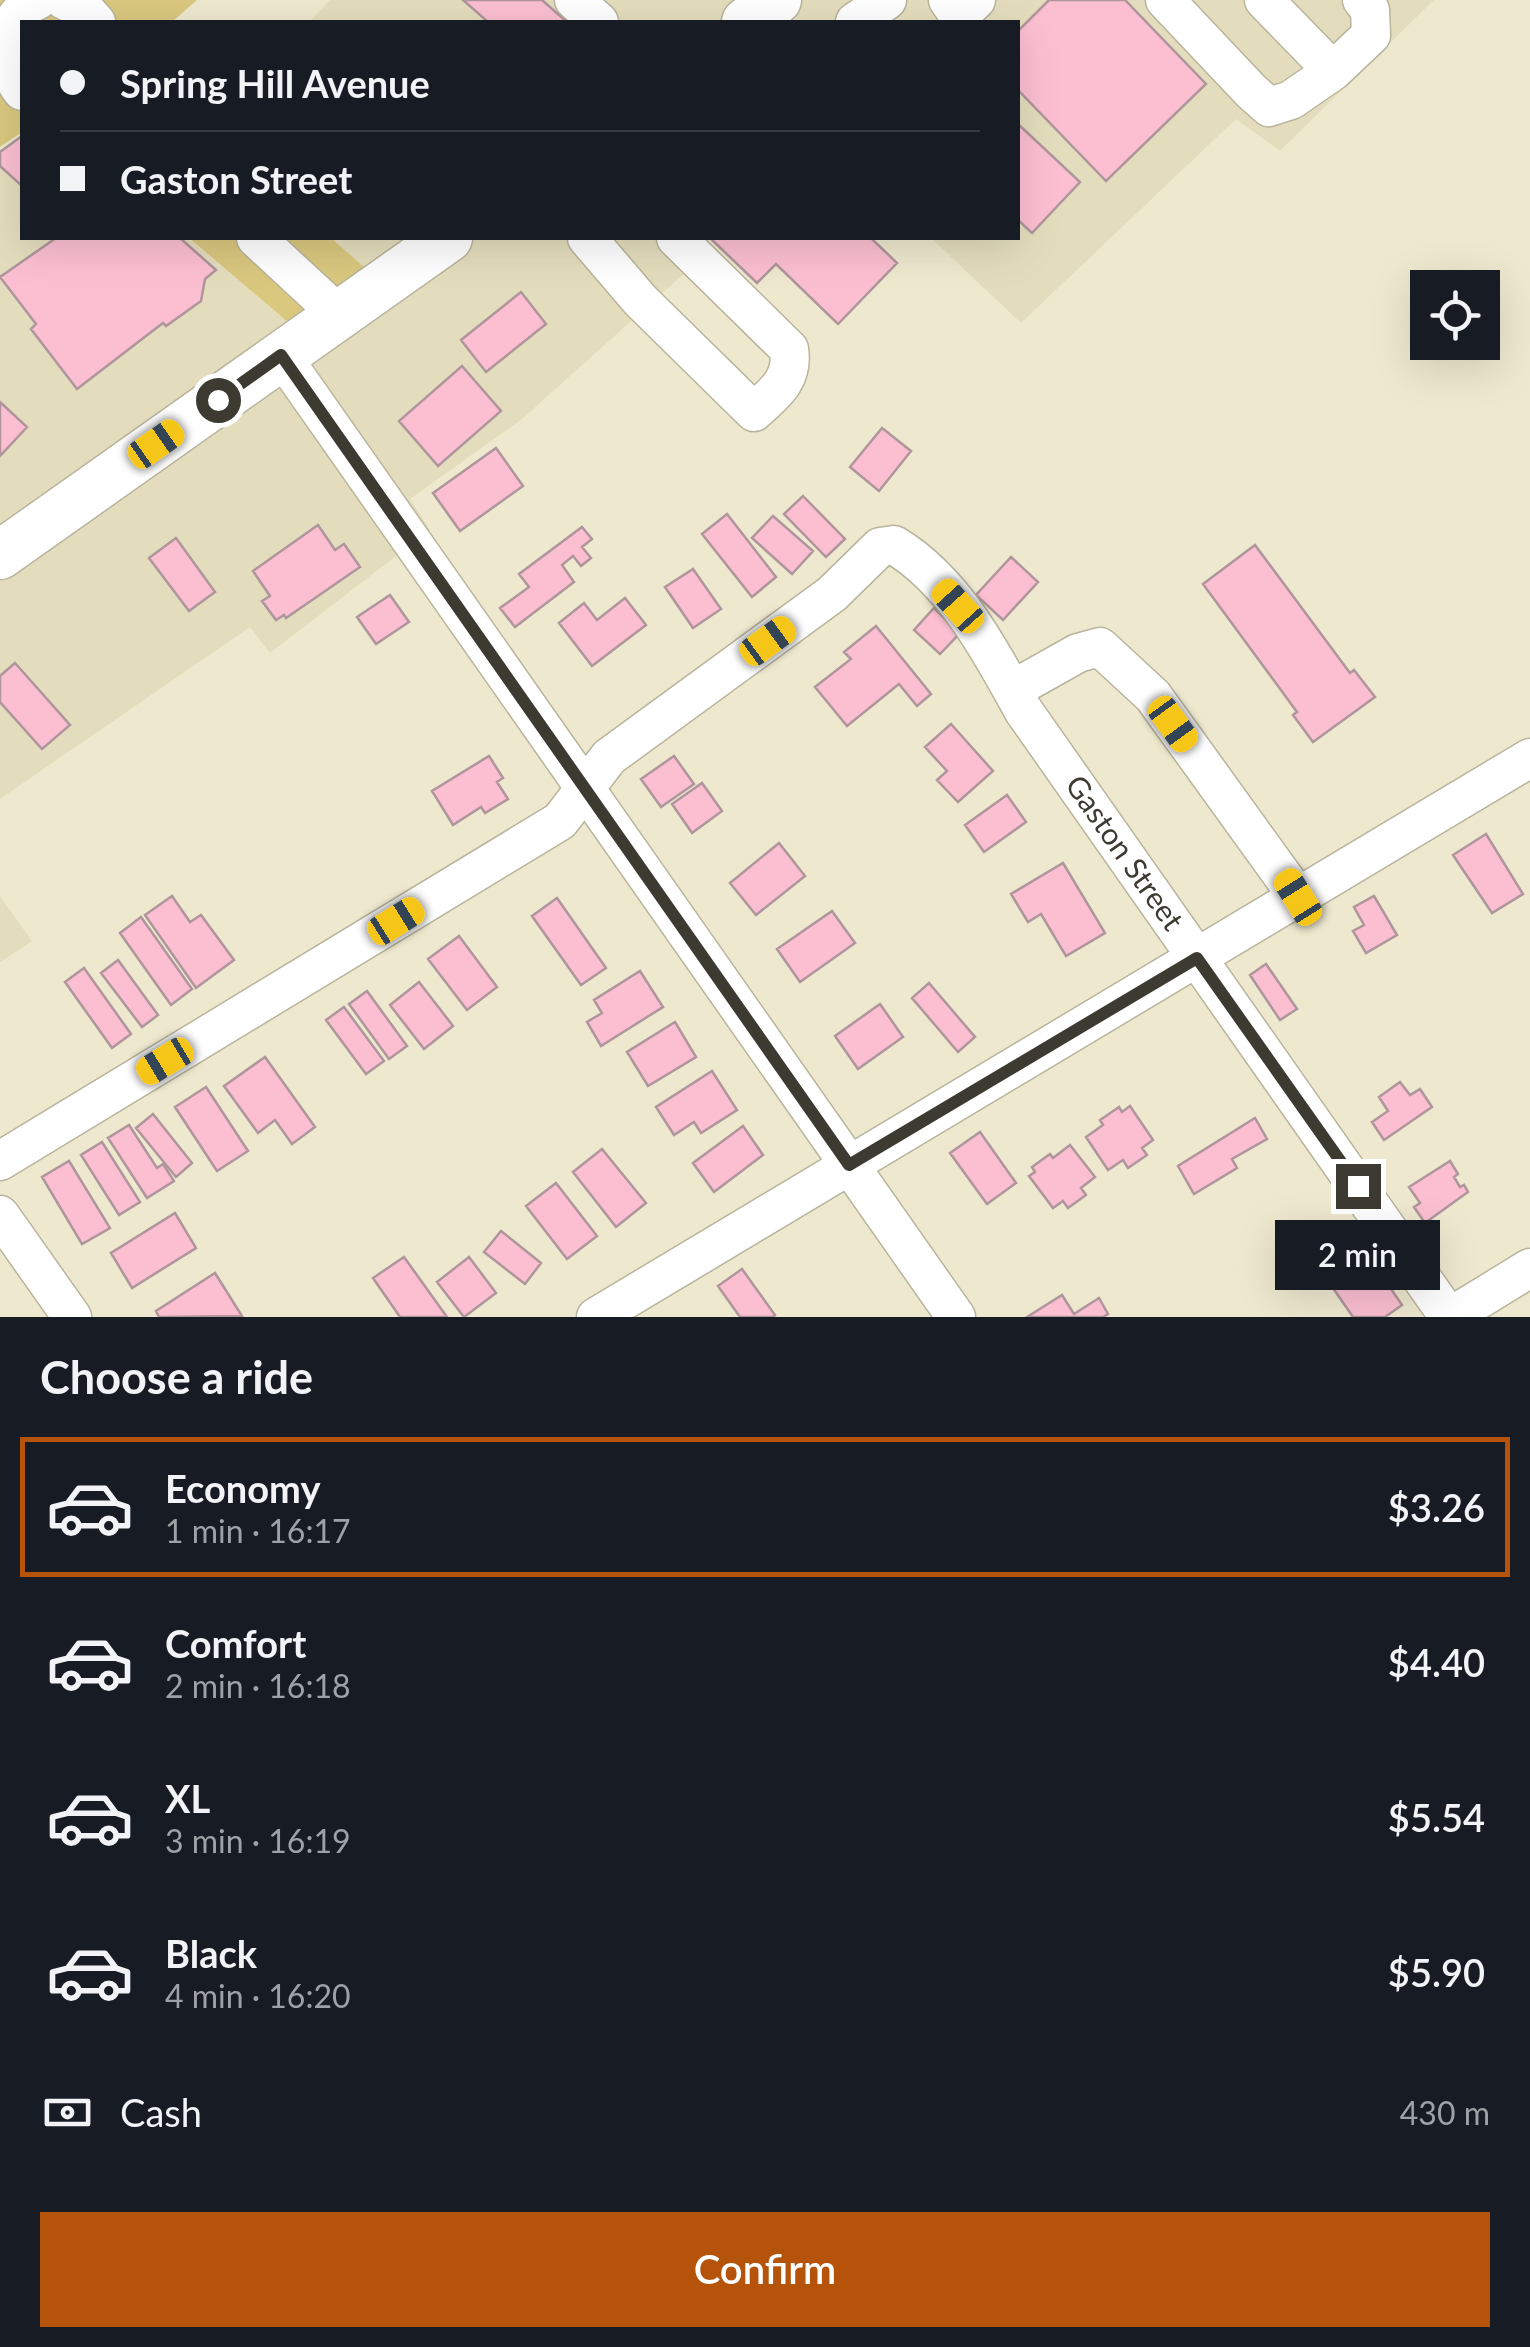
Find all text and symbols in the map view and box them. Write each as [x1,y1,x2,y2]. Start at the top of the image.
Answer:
text: Spring Hill Avenue [120,60,430,106]
text: Gaston Street [120,156,352,202]
map controls [1410,270,1500,360]
button: locate [1410,270,1500,360]
route start [196,378,241,423]
car [123,415,189,473]
car [927,574,989,638]
car [735,611,801,671]
car [1143,691,1203,757]
street label: Gaston Street [1059,767,1192,936]
car [1269,864,1327,930]
car [363,892,429,950]
car [132,1033,198,1089]
route end [1336,1164,1381,1209]
callout: 2 min [1276,1221,1440,1291]
text: 2 min [1318,1235,1397,1274]
text: Choose a ride [40,1350,313,1404]
icon: car [45,1462,135,1552]
text: Economy [165,1465,320,1511]
text: $3.26 [1388,1484,1485,1530]
text: 1 min · 16:17 [165,1511,351,1550]
icon: car [45,1617,135,1707]
text: Comfort [165,1620,306,1666]
text: $4.40 [1388,1639,1485,1685]
text: 2 min · 16:18 [165,1666,351,1705]
icon: car [45,1772,135,1862]
text: XL [165,1775,210,1821]
text: $5.54 [1388,1794,1485,1840]
text: 3 min · 16:19 [165,1821,351,1860]
icon: car [45,1927,135,2017]
text: Black [165,1930,257,1976]
text: $5.90 [1388,1949,1485,1995]
text: 4 min · 16:20 [165,1976,351,2015]
icon: cash [40,2085,95,2140]
text: Cash [120,2089,202,2135]
text: 430 m [1400,2093,1490,2132]
button: Confirm [40,2212,1490,2327]

